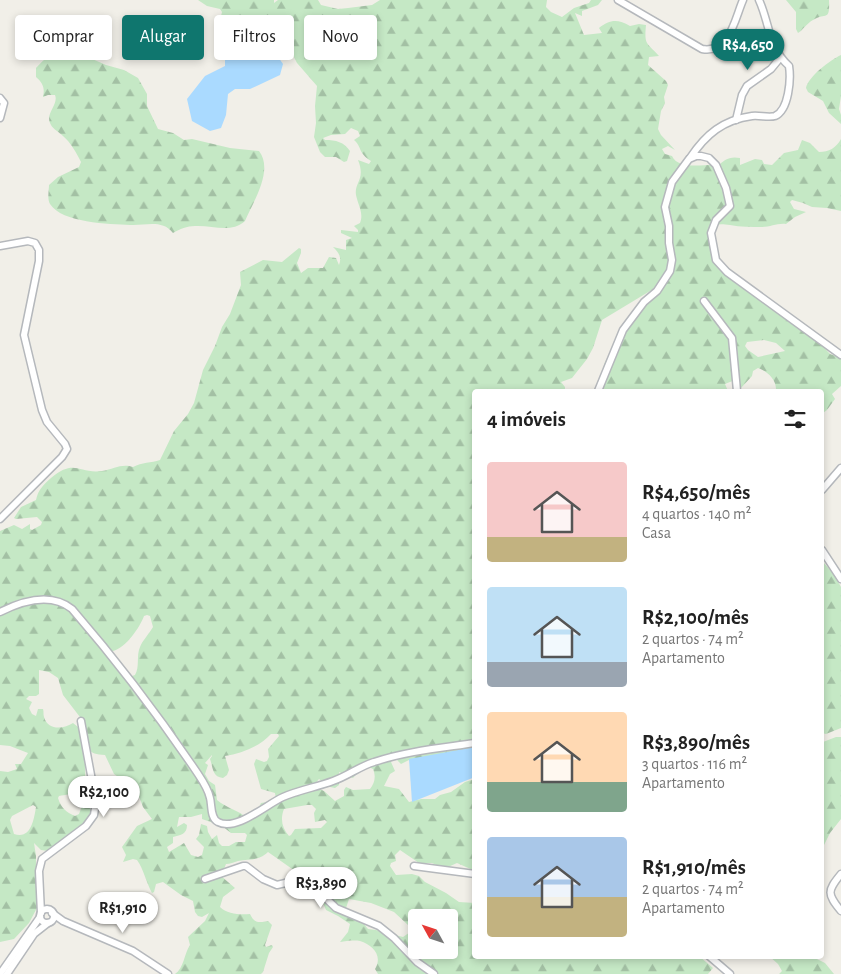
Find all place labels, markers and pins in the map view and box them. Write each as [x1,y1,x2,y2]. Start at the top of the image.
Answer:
pin: R$4,650 [702,28,794,71]
pin: R$2,100 [58,776,150,818]
pin: R$3,890 [275,866,367,909]
pin: R$1,910 [77,892,169,934]

